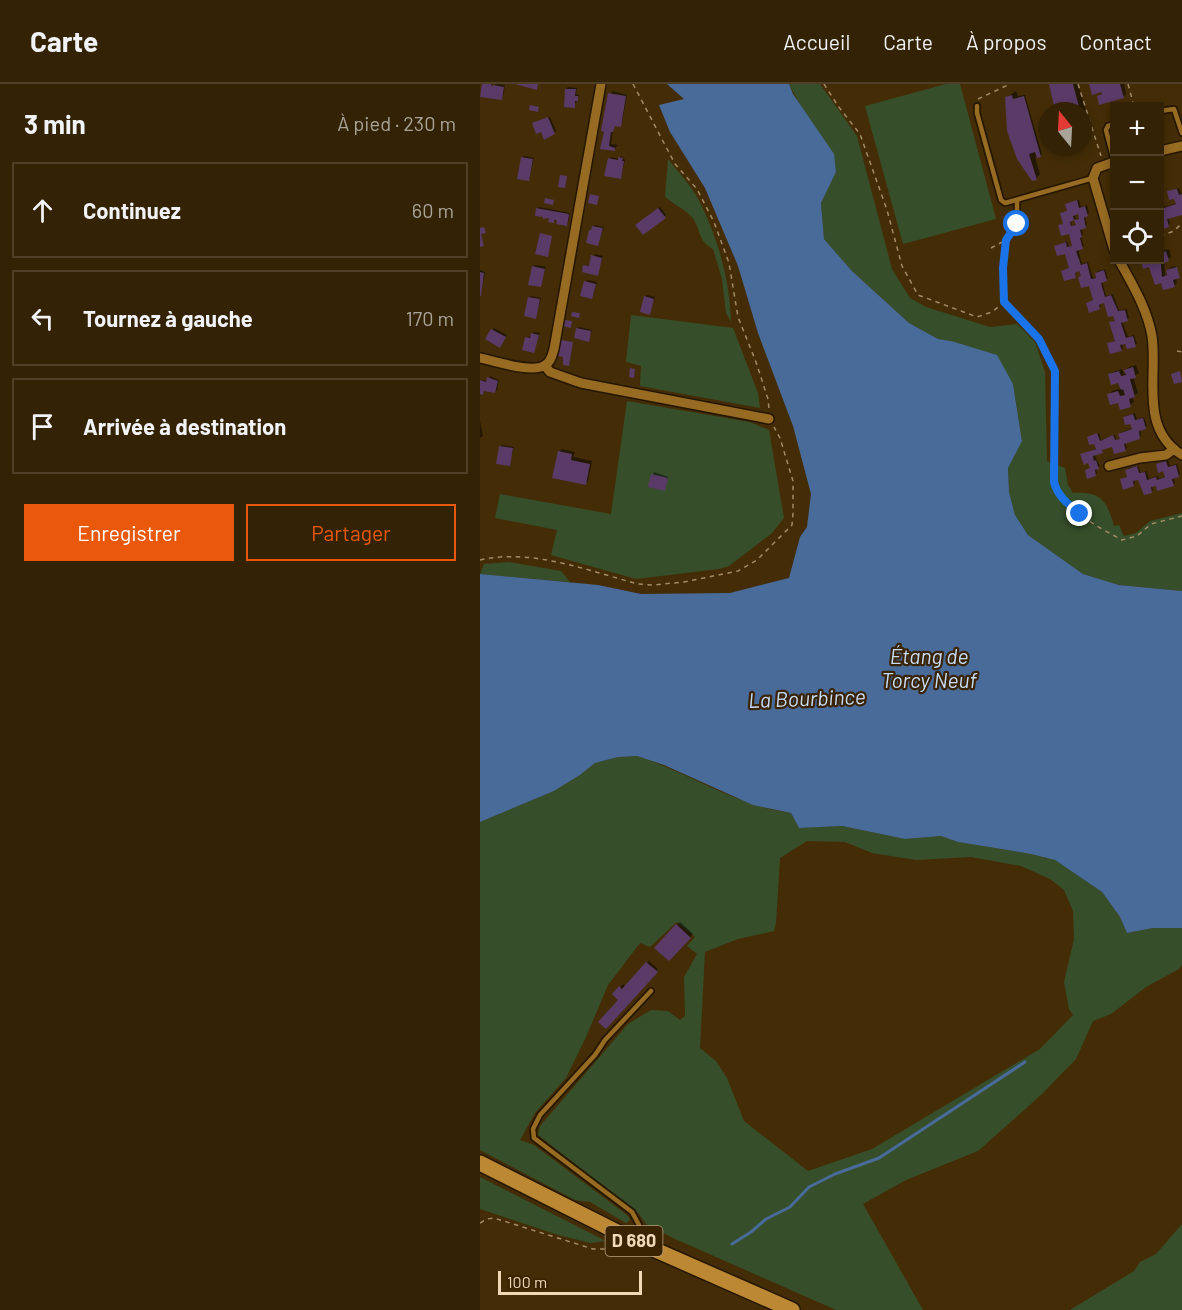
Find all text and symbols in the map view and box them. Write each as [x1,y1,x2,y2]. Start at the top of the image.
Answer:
text: Carte [30,24,98,58]
text: Accueil [783,29,850,54]
text: Carte [883,29,933,54]
text: À propos [966,29,1047,54]
text: Contact [1080,29,1152,54]
north arrow [1038,102,1092,156]
map controls [1110,102,1164,264]
button: + [1110,102,1164,156]
text: 3 min [24,108,86,139]
text: À pied · 230 m [337,111,456,135]
button: − [1110,156,1164,210]
icon: ahead [26,194,59,227]
text: Continuez [83,197,181,223]
text: 60 m [412,198,454,222]
route start [1003,210,1029,236]
button: locate [1110,210,1164,264]
icon: left [26,302,59,335]
text: Tournez à gauche [83,305,253,331]
text: 170 m [406,306,454,330]
icon: arrive [26,410,59,443]
text: Arrivée à destination [83,413,286,439]
route end [1066,500,1092,526]
button: Enregistrer [24,504,234,561]
button: Partager [246,504,456,561]
water label: Étang de Torcy Neuf [881,643,977,692]
water label: La Bourbince [748,683,866,712]
road number: D 680 [606,1226,662,1256]
scale bar [498,1268,642,1296]
text: 100 m [507,1272,547,1291]

